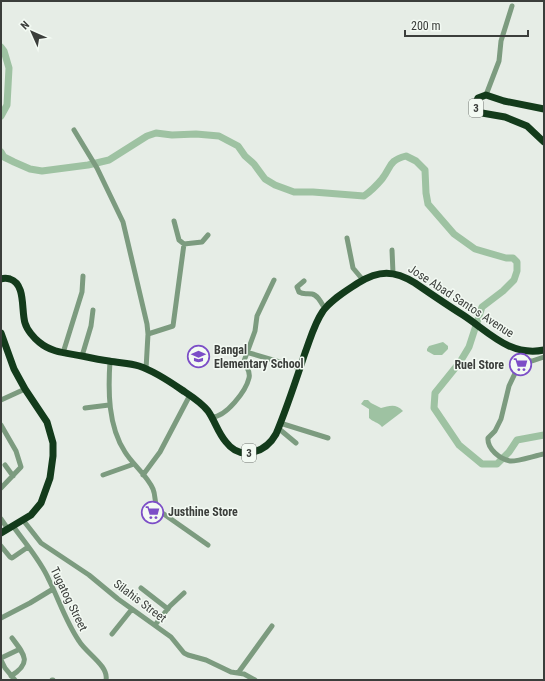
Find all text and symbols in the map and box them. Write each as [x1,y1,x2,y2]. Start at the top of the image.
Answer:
north arrow [12,12,52,52]
scale bar [405,12,528,38]
text: N [18,18,32,32]
text: 200 m [411,19,441,33]
road number: 3 [469,99,483,117]
street label: Jose Abad Santos Avenue [406,262,517,341]
place label: Bangal Elementary School [214,343,304,371]
school or university icon: Bangal Elementary School [185,344,211,370]
supermarket icon: Ruel Store [507,352,533,378]
place label: Ruel Store [454,358,504,372]
road number: 3 [242,444,256,462]
supermarket icon: Justhine Store [140,499,166,525]
place label: Justhine Store [168,505,238,519]
street label: Tugatog Street [47,565,91,634]
street label: Silahis Street [111,577,169,626]

